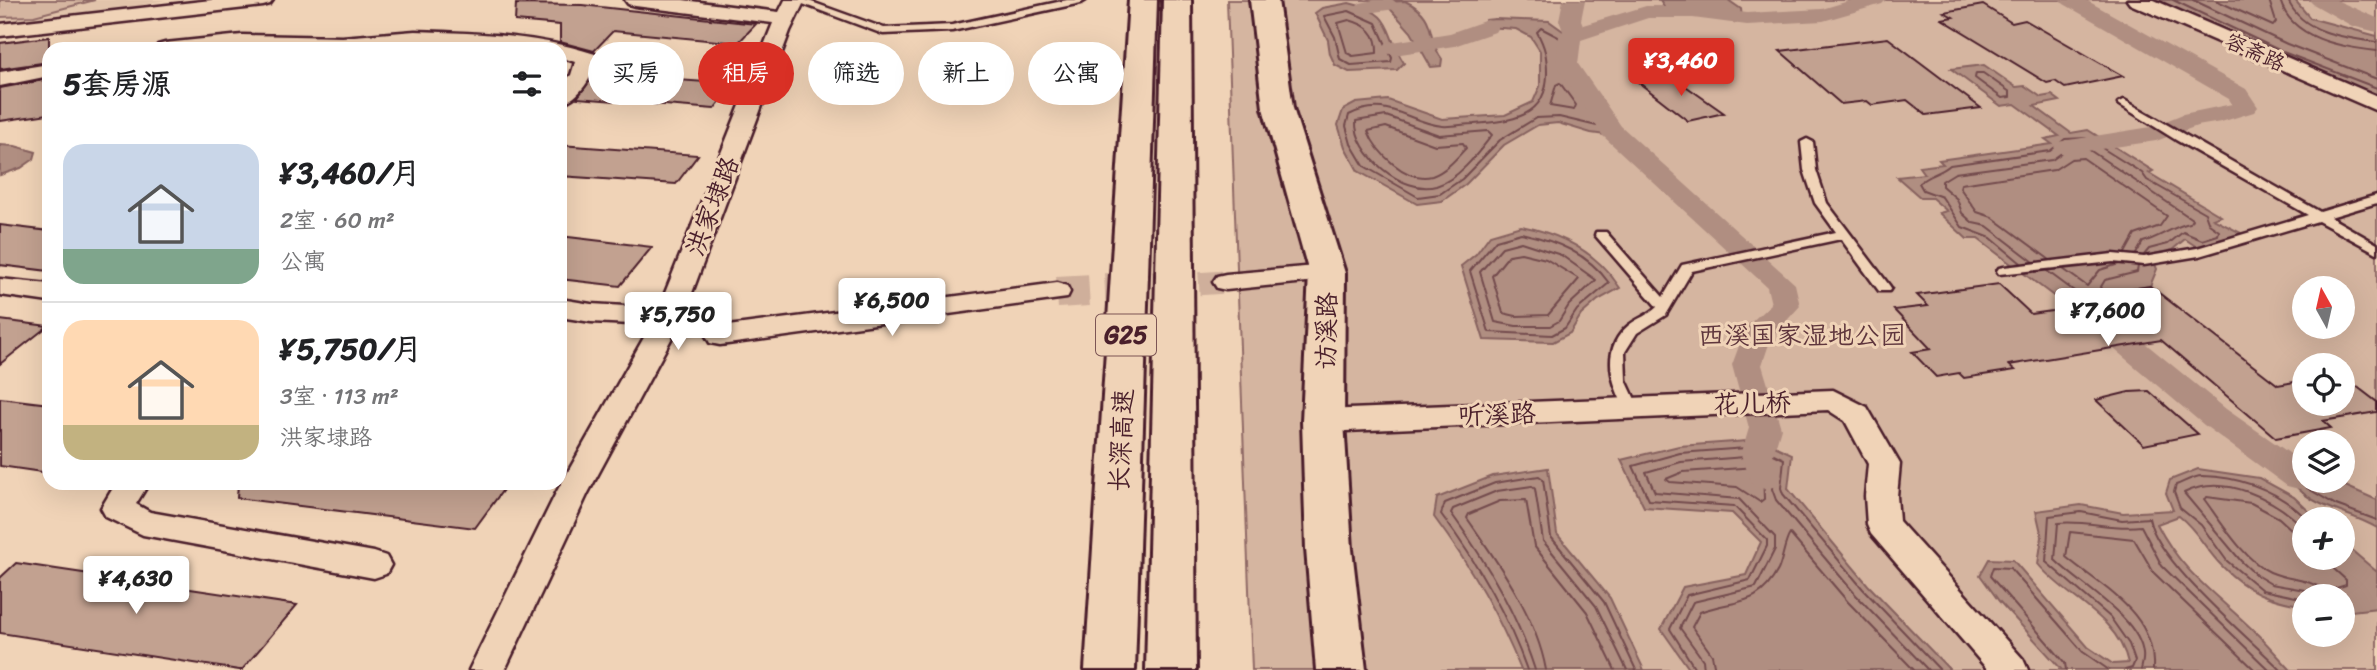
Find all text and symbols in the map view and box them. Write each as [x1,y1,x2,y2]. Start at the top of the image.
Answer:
street label: 容斋路 [2218,22,2292,82]
pin: ¥3,460 [1624,38,1738,98]
text: ¥3,460 [1644,40,1718,81]
chip: 买房 [588,42,684,105]
chip: 租房 [698,42,794,105]
chip: 筛选 [808,42,904,105]
chip: 新上 [918,42,1014,105]
chip: 公寓 [1028,42,1124,105]
text: 5套房源 [63,57,171,111]
icon: filters [508,65,546,103]
text: ¥3,460/月 [280,146,421,200]
street label: 洪家埭路 [672,149,752,263]
icon: home [119,172,203,256]
text: 2室 · 60 m² [280,200,395,241]
text: 公寓 [280,241,326,282]
north arrow [2292,276,2356,340]
map controls [2292,276,2355,647]
pin: ¥6,500 [835,278,949,338]
text: ¥6,500 [854,280,930,321]
pin: ¥7,600 [2051,288,2165,348]
text: ¥7,600 [2071,290,2145,331]
pin: ¥5,750 [621,292,735,352]
street label: 访溪路 [1302,292,1350,370]
text: ¥5,750 [641,294,715,335]
park label: 西溪国家湿地公园 [1698,312,1906,358]
road number: G25 [1096,314,1156,356]
text: ¥5,750/月 [280,322,422,376]
icon: home [119,348,203,432]
button: locate [2292,353,2355,416]
text: 3室 · 113 m² [280,376,399,417]
street label: 花儿桥 [1712,379,1792,427]
street label: 长深高速 [1095,387,1147,493]
street label: 听溪路 [1457,390,1537,438]
text: 洪家埭路 [280,417,372,458]
button: layers [2292,430,2355,493]
button: + [2292,507,2355,570]
pin: ¥4,630 [79,556,193,616]
text: ¥4,630 [99,558,173,599]
button: − [2292,584,2355,647]

